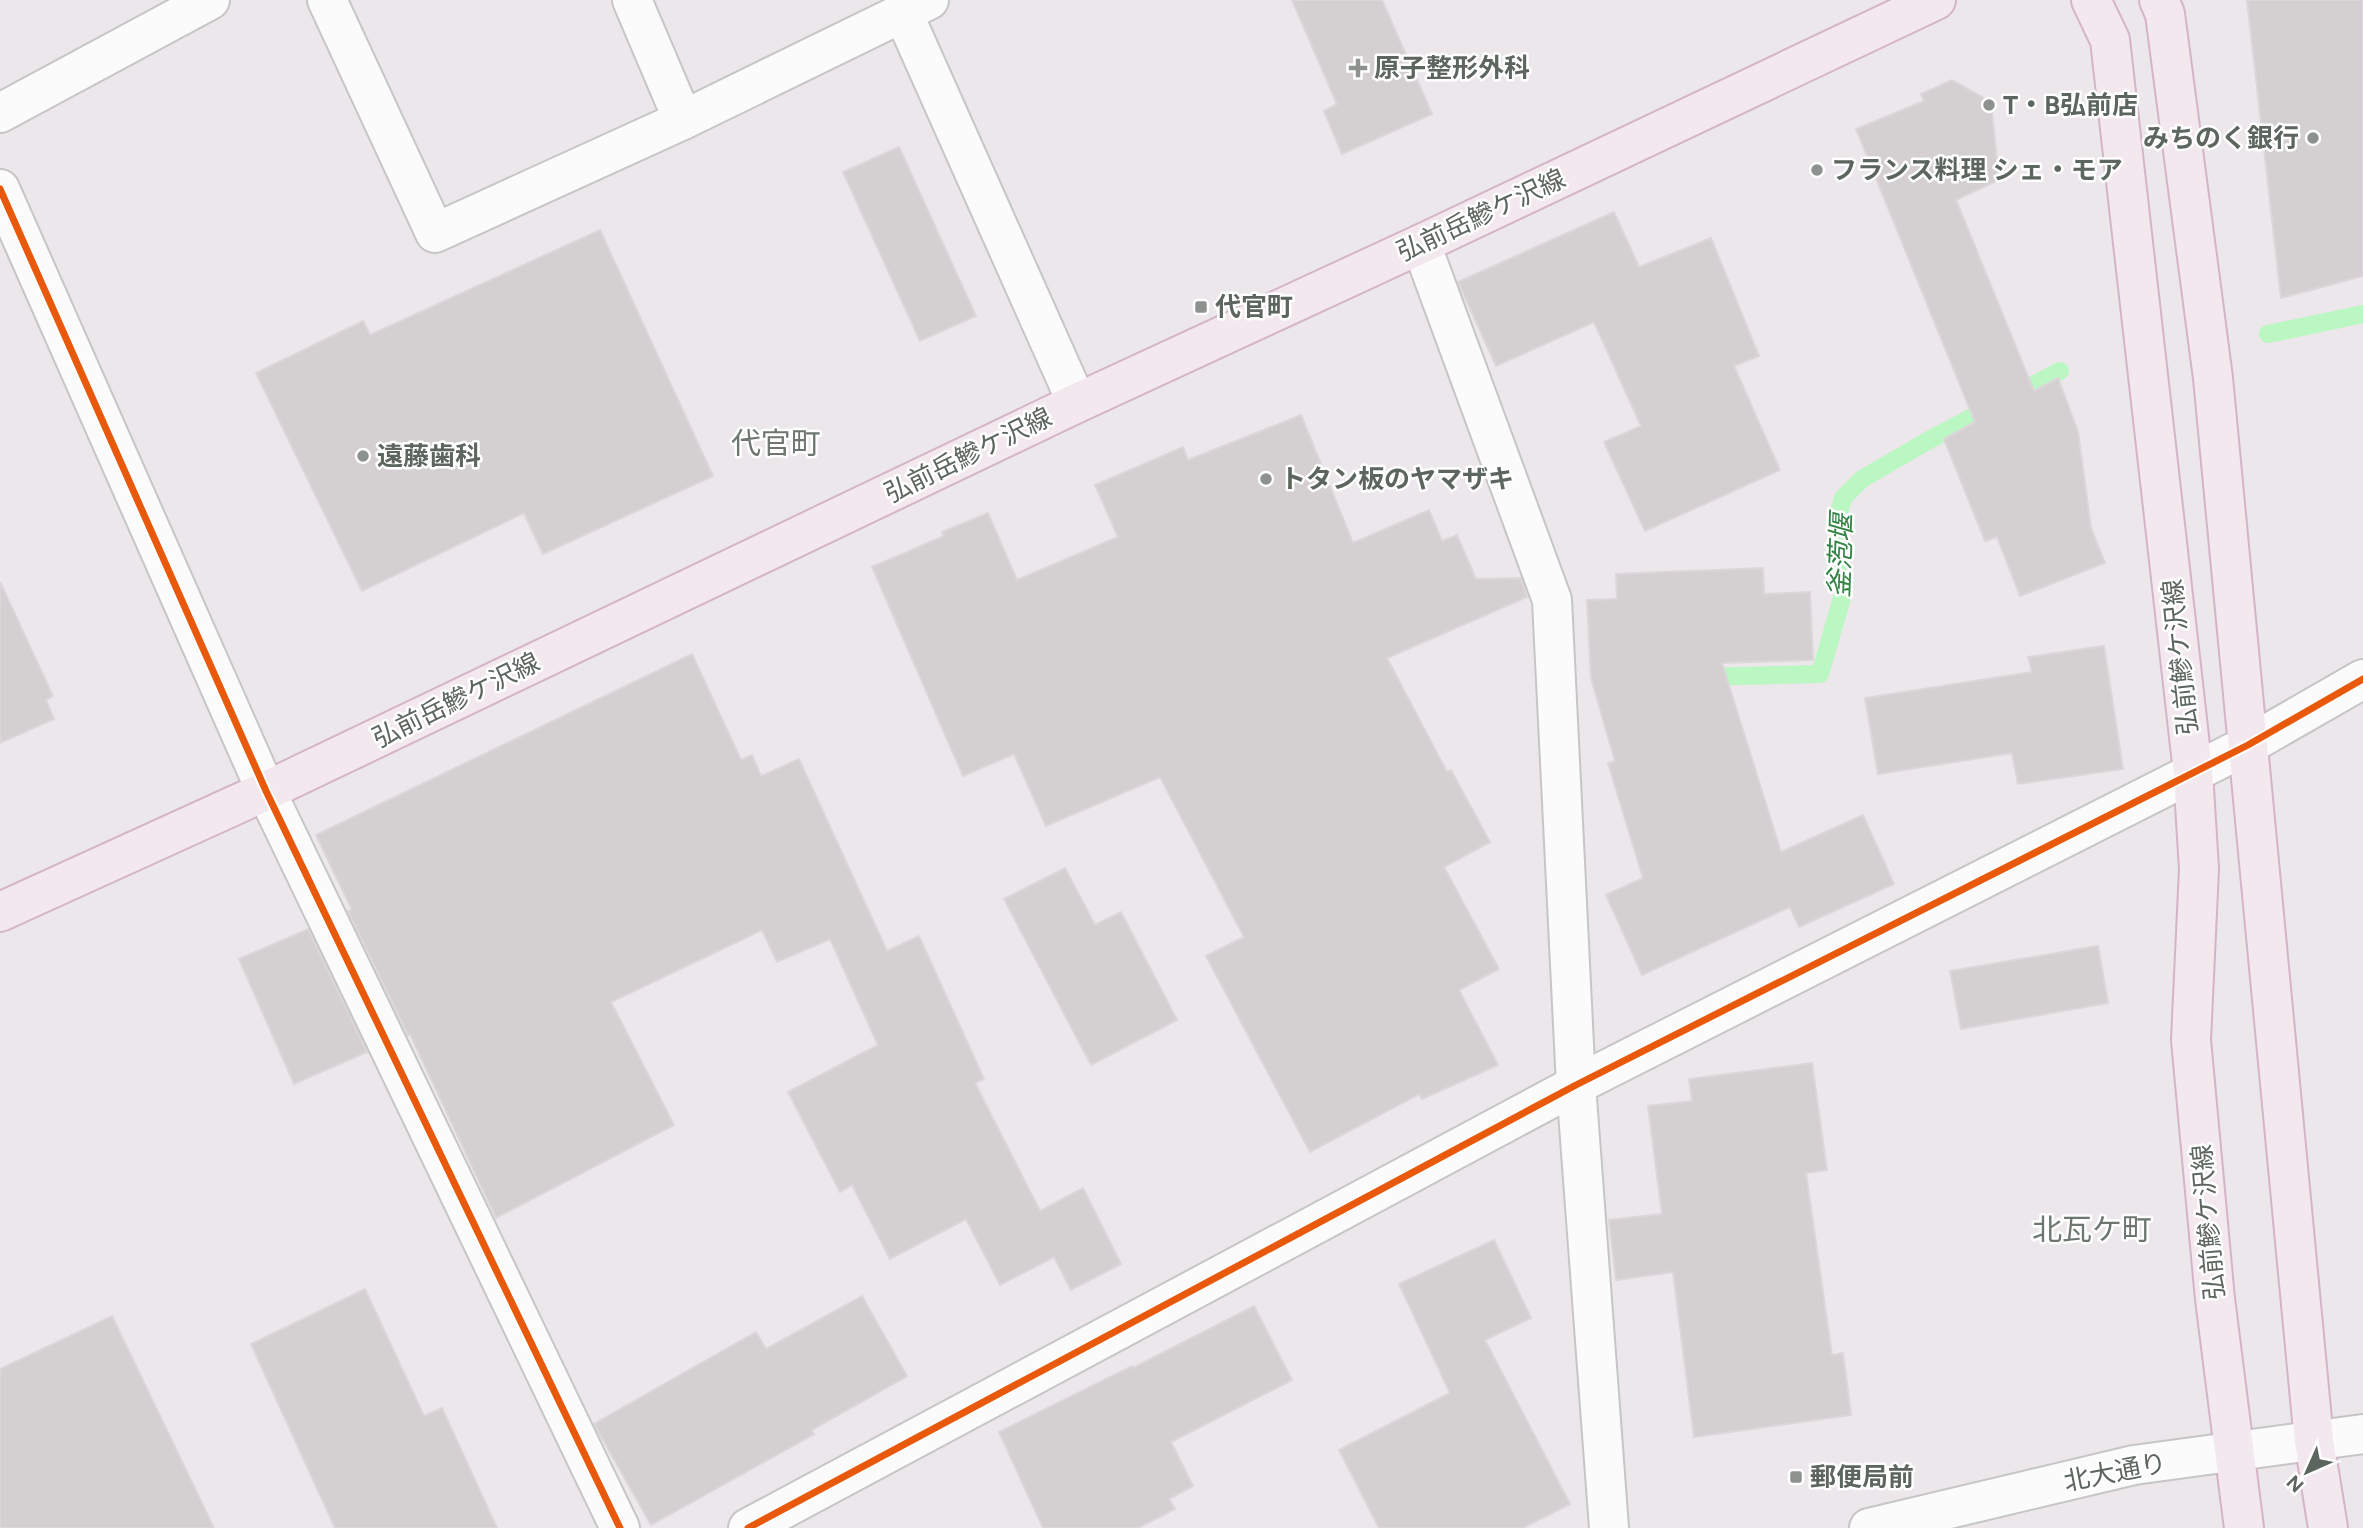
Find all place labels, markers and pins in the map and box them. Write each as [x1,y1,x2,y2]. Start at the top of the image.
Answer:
place label: 原子整形外科 [1374,52,1530,84]
marker: 原子整形外科 [1348,58,1368,78]
place label: T・B弘前店 [2003,89,2138,121]
marker: T・B弘前店 [1981,97,1997,113]
place label: みちのく銀行 [2143,122,2299,154]
marker: みちのく銀行 [2305,130,2321,146]
place label: フランス料理 シェ・モア [1831,154,2123,186]
marker: フランス料理 シェ・モア [1809,162,1825,178]
place label: 代官町 [1215,291,1293,323]
marker: 代官町 [1193,299,1209,315]
place label: 遠藤歯科 [377,440,481,472]
marker: 遠藤歯科 [355,448,371,464]
place label: トタン板のヤマザキ [1280,463,1514,495]
marker: トタン板のヤマザキ [1258,471,1274,487]
place label: 郵便局前 [1810,1461,1914,1493]
marker: 郵便局前 [1788,1469,1804,1485]

